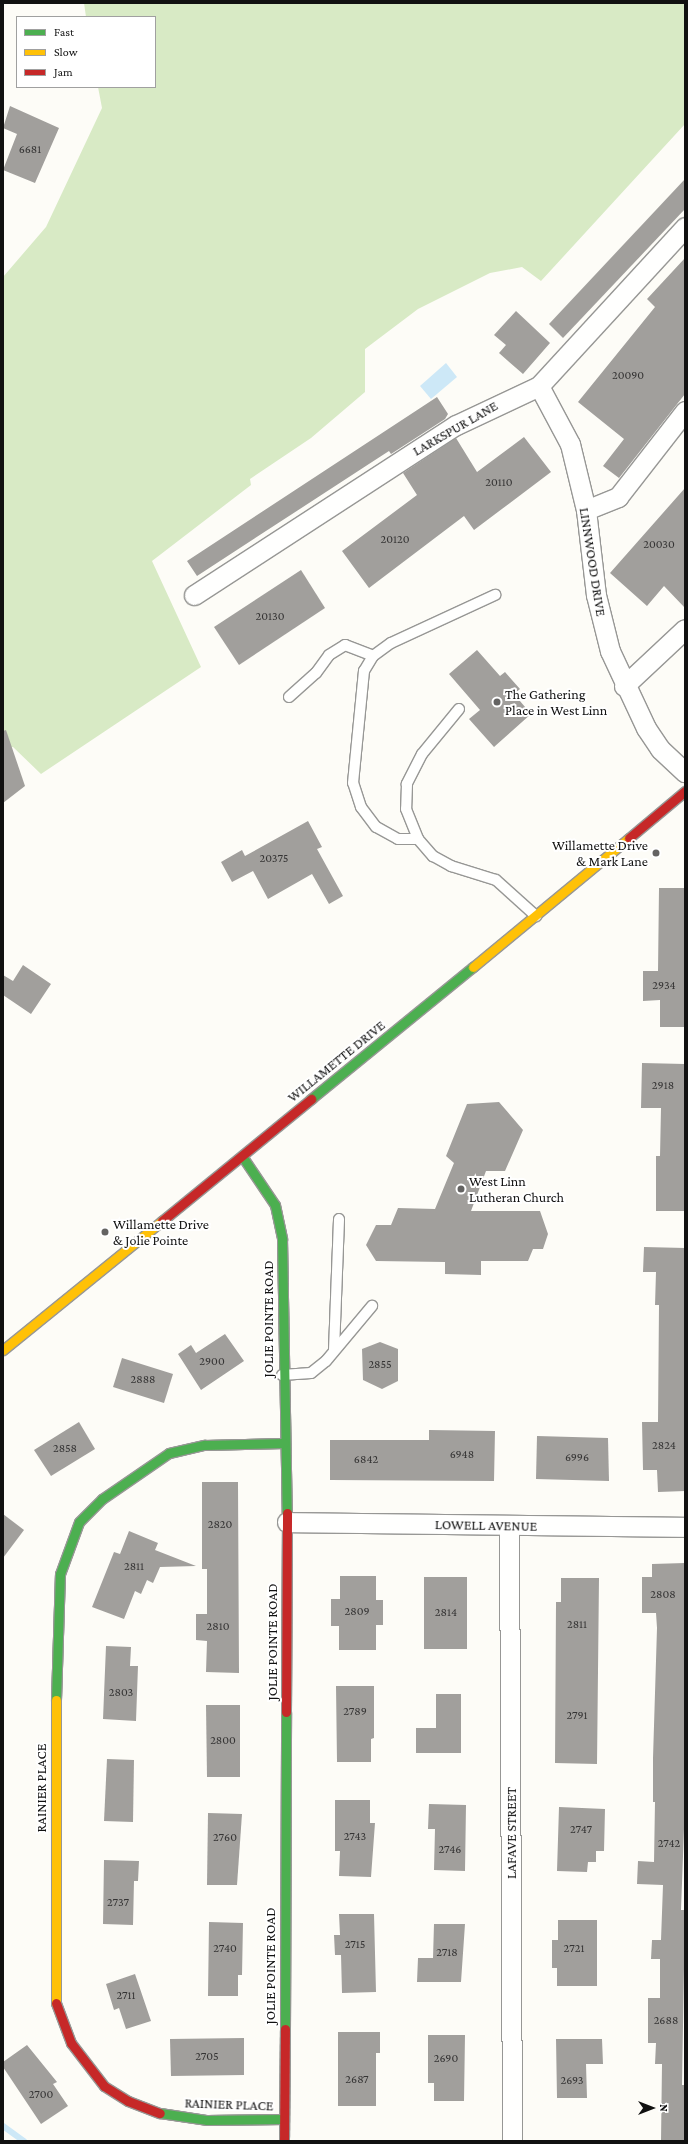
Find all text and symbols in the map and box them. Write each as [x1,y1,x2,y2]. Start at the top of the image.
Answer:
legend [16,16,156,88]
text: Fast [54,25,74,39]
text: Slow [54,45,78,59]
text: Jam [54,65,73,79]
house number: 6681 [19,143,41,157]
house number: 20090 [612,369,644,383]
street label: LARKSPUR LANE [409,397,501,459]
house number: 20110 [485,476,513,490]
street label: LINNWOOD DRIVE [576,506,610,618]
house number: 20120 [381,533,409,547]
house number: 20030 [643,538,675,552]
house number: 20130 [256,610,284,624]
place label: The Gathering Place in West Linn [505,686,607,718]
marker: The Gathering Place in West Linn [492,697,502,707]
place label: Willamette Drive & Mark Lane [552,837,648,870]
marker: Willamette Drive & Mark Lane [651,848,661,858]
house number: 20375 [259,852,289,866]
house number: 2934 [652,979,676,993]
street label: WILLAMETTE DRIVE [284,1017,388,1105]
house number: 2918 [652,1079,674,1093]
place label: West Linn Lutheran Church [469,1173,564,1206]
marker: West Linn Lutheran Church [456,1184,466,1194]
place label: Willamette Drive & Jolie Pointe [113,1216,209,1248]
marker: Willamette Drive & Jolie Pointe [100,1227,110,1237]
street label: JOLIE POINTE ROAD [260,1261,276,1377]
house number: 2900 [199,1355,225,1369]
house number: 2855 [368,1358,392,1372]
house number: 2888 [130,1373,156,1387]
house number: 2824 [652,1439,676,1453]
house number: 2858 [53,1442,77,1456]
house number: 6948 [450,1448,474,1462]
house number: 6996 [565,1451,589,1465]
house number: 6842 [354,1453,378,1467]
street label: LOWELL AVENUE [435,1516,537,1534]
house number: 2820 [208,1518,232,1532]
house number: 2811 [124,1560,144,1574]
street label: JOLIE POINTE ROAD [264,1584,280,1700]
house number: 2808 [650,1588,676,1602]
house number: 2809 [344,1605,370,1619]
house number: 2814 [435,1606,457,1620]
house number: 2811 [567,1618,587,1632]
house number: 2810 [207,1620,229,1634]
house number: 2803 [109,1686,133,1700]
house number: 2789 [343,1705,367,1719]
house number: 2791 [566,1709,588,1723]
house number: 2800 [210,1734,236,1748]
street label: RAINIER PLACE [33,1744,49,1832]
street label: LAFAVE STREET [503,1787,519,1879]
house number: 2747 [570,1823,592,1837]
house number: 2743 [344,1830,366,1844]
house number: 2760 [213,1831,237,1845]
house number: 2742 [658,1837,680,1851]
house number: 2746 [439,1843,461,1857]
house number: 2737 [107,1896,129,1910]
street label: JOLIE POINTE ROAD [262,1908,278,2024]
house number: 2715 [345,1938,365,1952]
house number: 2740 [213,1942,237,1956]
house number: 2721 [564,1942,584,1956]
house number: 2718 [436,1946,458,1960]
house number: 2711 [116,1989,136,2003]
house number: 2688 [654,2014,678,2028]
house number: 2705 [195,2050,219,2064]
house number: 2690 [434,2052,458,2066]
house number: 2687 [345,2073,369,2087]
house number: 2693 [560,2074,584,2088]
house number: 2700 [29,2088,53,2102]
north arrow [632,2088,672,2128]
street label: RAINIER PLACE [184,2094,274,2114]
text: N [658,2104,670,2112]

